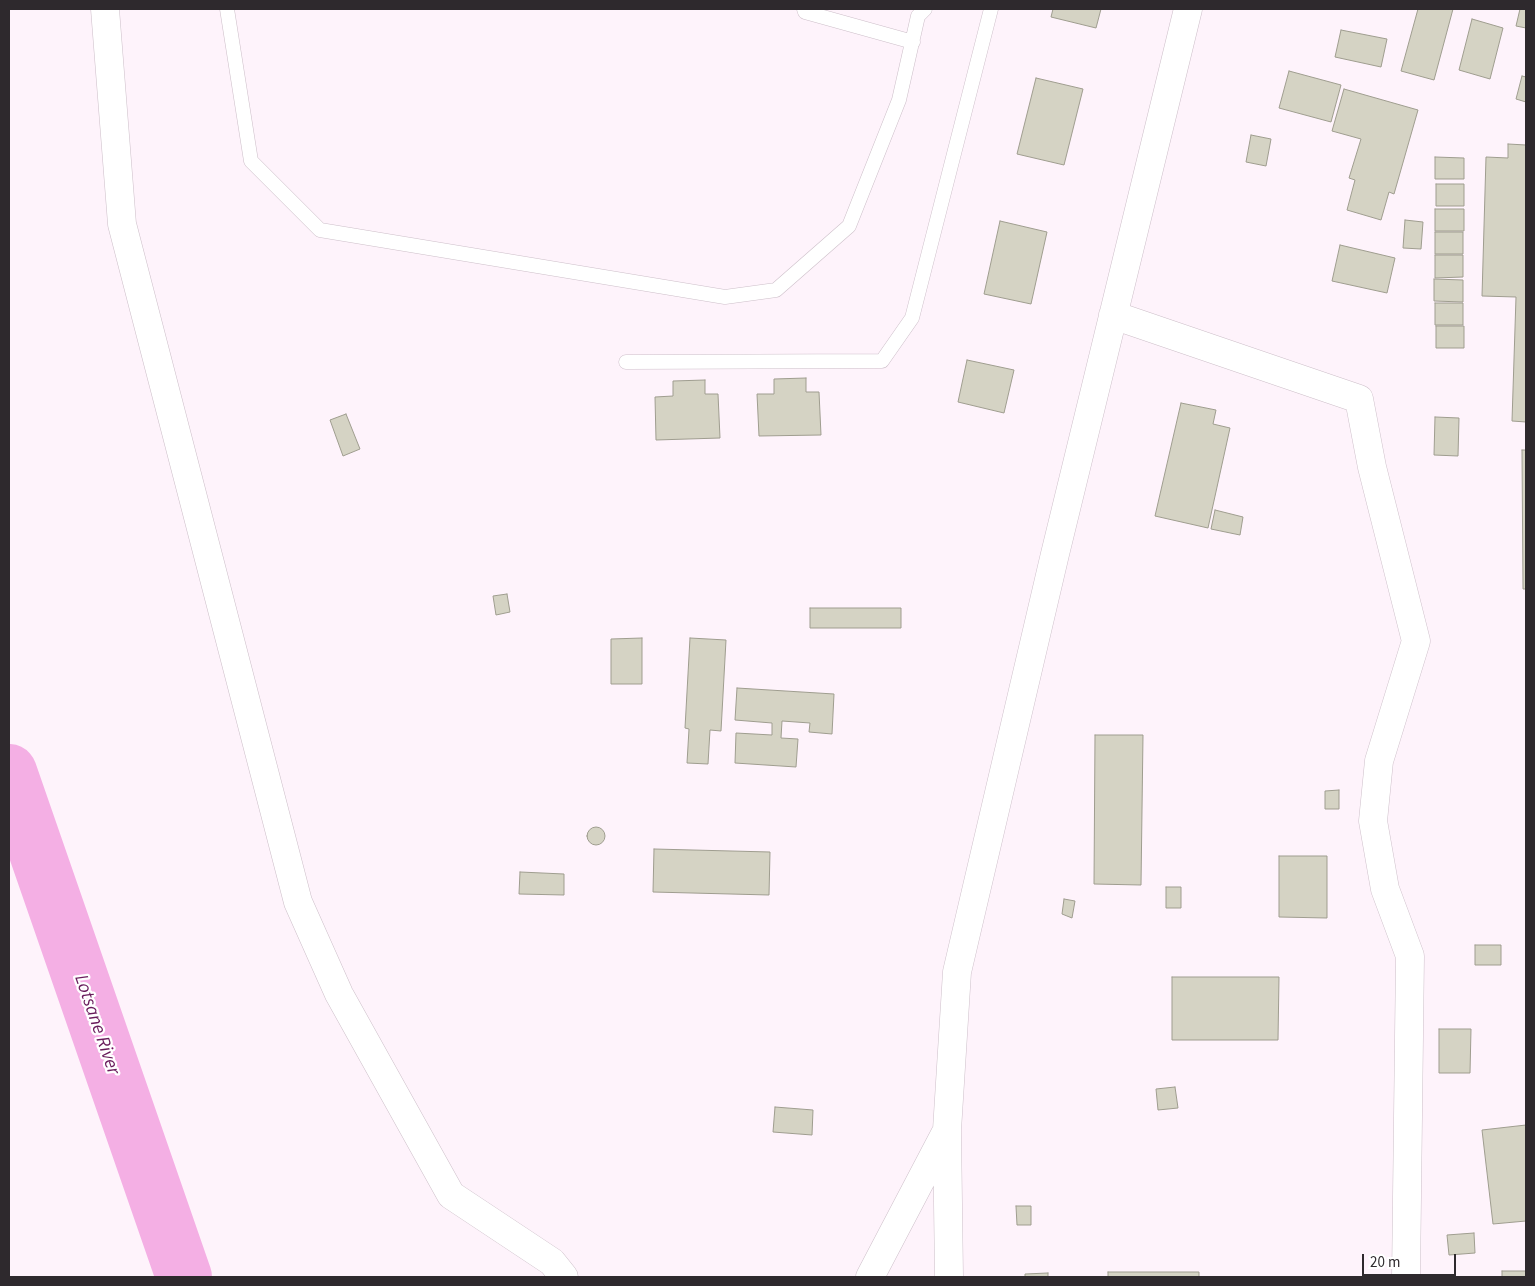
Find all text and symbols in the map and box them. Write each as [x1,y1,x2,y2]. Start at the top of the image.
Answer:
water label: Lotsane River [68,972,124,1078]
scale bar [1365,1244,1459,1276]
text: 20 m [1370,1252,1400,1273]

